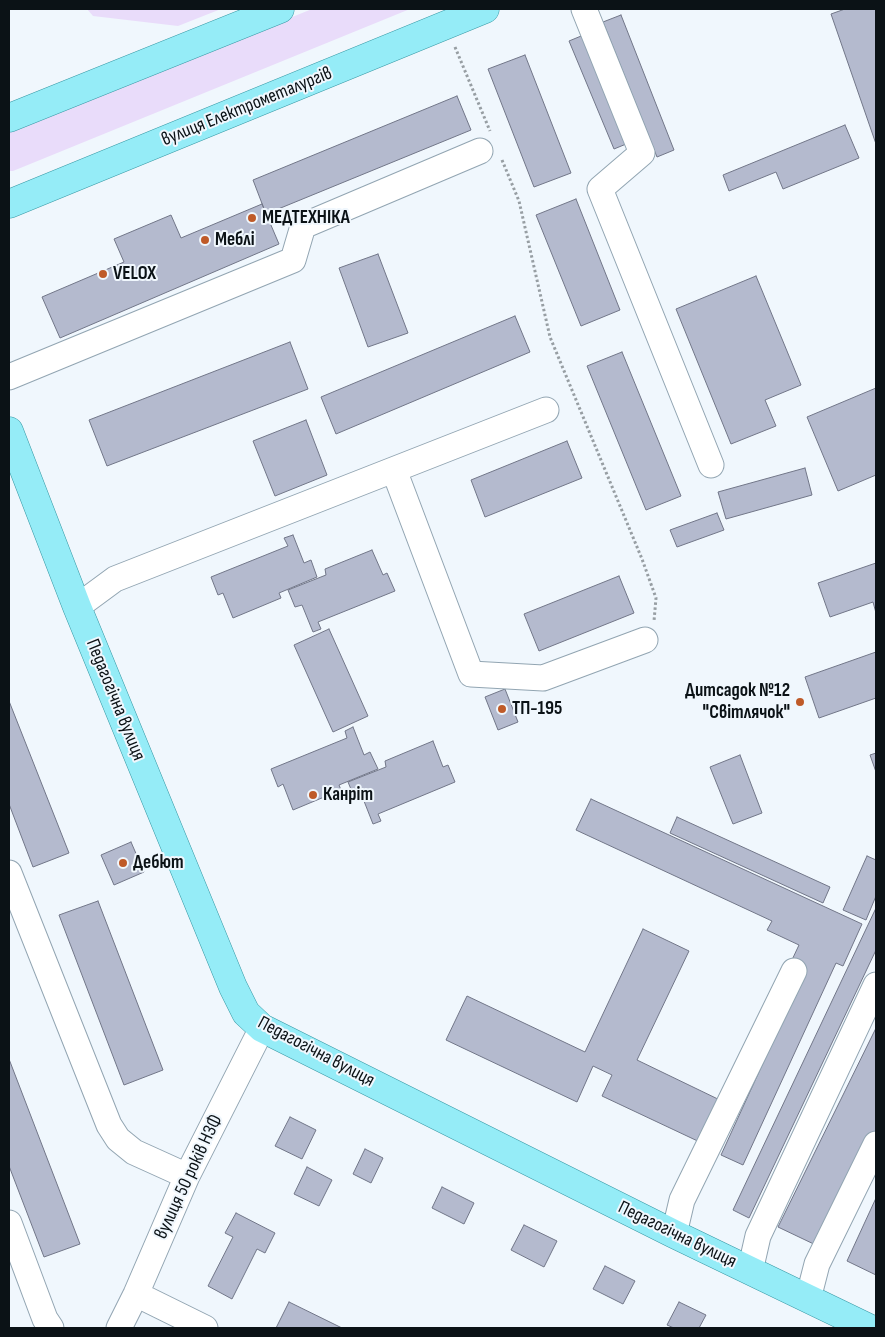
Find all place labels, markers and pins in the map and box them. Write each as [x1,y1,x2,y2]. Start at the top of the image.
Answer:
place label: МЕДТЕХНІКА [262,207,350,229]
marker: МЕДТЕХНІКА [246,212,258,224]
place label: Меблі [215,229,255,251]
marker: Меблі [199,234,211,246]
place label: VELOX [113,263,156,285]
marker: VELOX [97,268,109,280]
place label: Дитсадок №12 "Світлячок" [685,680,790,724]
marker: Дитсадок №12 "Світлячок" [794,696,806,708]
place label: ТП-195 [512,698,562,720]
marker: ТП-195 [496,703,508,715]
place label: Канріт [323,784,373,806]
marker: Канріт [307,789,319,801]
place label: Дебют [133,852,184,874]
marker: Дебют [117,857,129,869]

